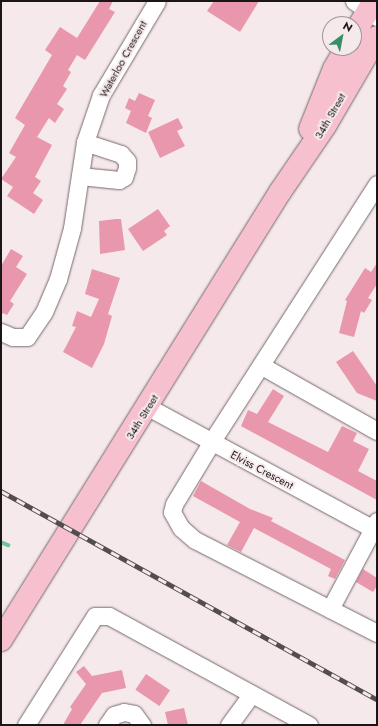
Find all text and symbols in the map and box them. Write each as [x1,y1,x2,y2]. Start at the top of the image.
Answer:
north arrow [322,16,362,56]
street label: Waterloo Crescent [96,18,150,100]
text: N [340,18,356,36]
street label: 34th Street [312,91,348,141]
street label: 34th Street [123,392,161,442]
street label: Elviss Crescent [228,448,296,492]

